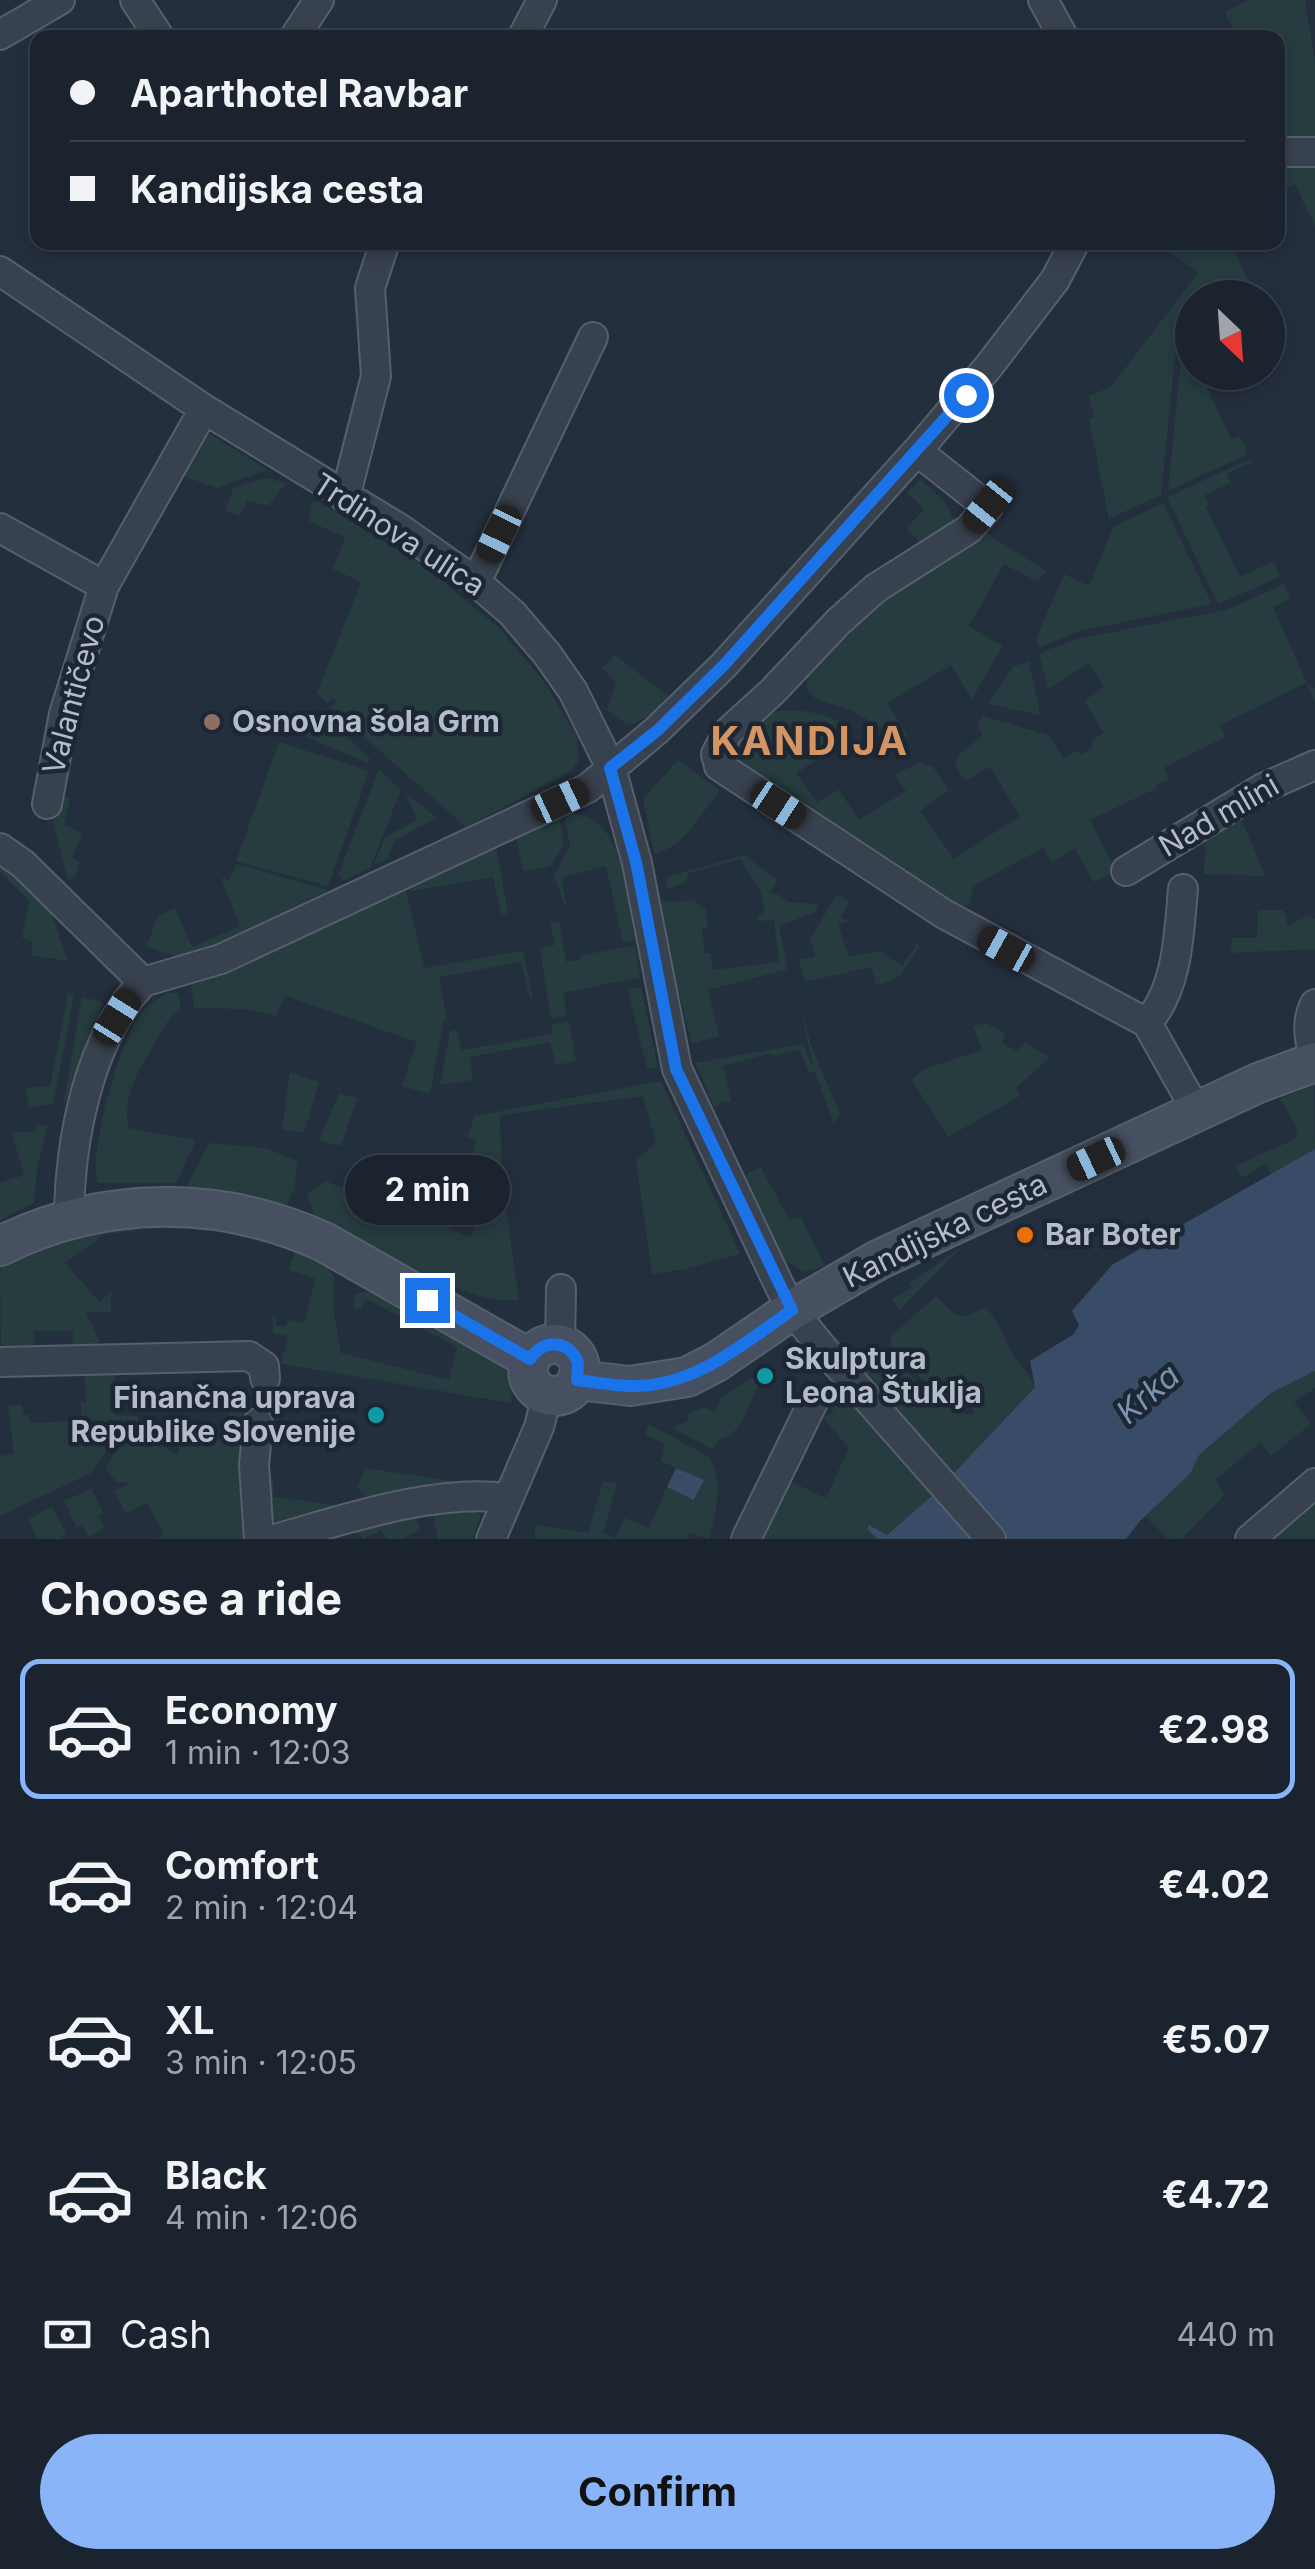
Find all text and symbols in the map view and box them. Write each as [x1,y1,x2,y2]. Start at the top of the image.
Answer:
text: Aparthotel Ravbar [130,70,468,116]
text: Kandijska cesta [130,166,424,212]
north arrow [1175,280,1285,390]
map controls [1175,280,1285,390]
route start [944,373,989,418]
street label: Trdinova ulica [307,465,492,603]
car [957,473,1019,539]
car [472,500,526,568]
street label: Valantičevo [35,611,112,778]
place label: Osnovna šola Grm [232,703,500,739]
marker: Osnovna šola Grm [201,711,223,733]
district label: KANDIJA [710,716,910,765]
street label: Nad mlini [1152,767,1285,864]
car [526,775,594,827]
car [745,776,811,834]
car [972,921,1040,977]
car [88,984,146,1050]
car [1062,1133,1130,1185]
callout: 2 min [344,1155,510,1225]
street label: Kandijska cesta [837,1165,1052,1295]
text: 2 min [385,1170,470,1209]
place label: Bar Boter [1045,1216,1181,1252]
marker: Bar Boter [1014,1224,1036,1246]
route end [405,1278,450,1323]
place label: Skulptura Leona Štuklja [785,1340,982,1410]
water label: Krka [1108,1356,1187,1431]
marker: Skulptura Leona Štuklja [754,1365,776,1387]
place label: Finančna uprava Republike Slovenije [71,1379,356,1449]
marker: Finančna uprava Republike Slovenije [365,1404,387,1426]
text: Choose a ride [40,1571,342,1626]
icon: car [45,1684,135,1774]
text: Economy [165,1687,338,1733]
text: €2.98 [1158,1706,1270,1752]
text: 1 min · 12:03 [165,1733,351,1772]
icon: car [45,1839,135,1929]
text: Comfort [165,1842,319,1888]
text: €4.02 [1158,1861,1270,1907]
text: 2 min · 12:04 [165,1888,358,1927]
icon: car [45,1994,135,2084]
text: XL [165,1997,215,2043]
text: €5.07 [1162,2016,1270,2062]
text: 3 min · 12:05 [165,2043,357,2082]
icon: car [45,2149,135,2239]
text: Black [165,2152,267,2198]
text: €4.72 [1162,2171,1270,2217]
text: 4 min · 12:06 [165,2198,358,2237]
icon: cash [40,2307,95,2362]
text: Cash [120,2311,212,2357]
text: 440 m [1176,2315,1275,2354]
button: Confirm [40,2434,1275,2549]

